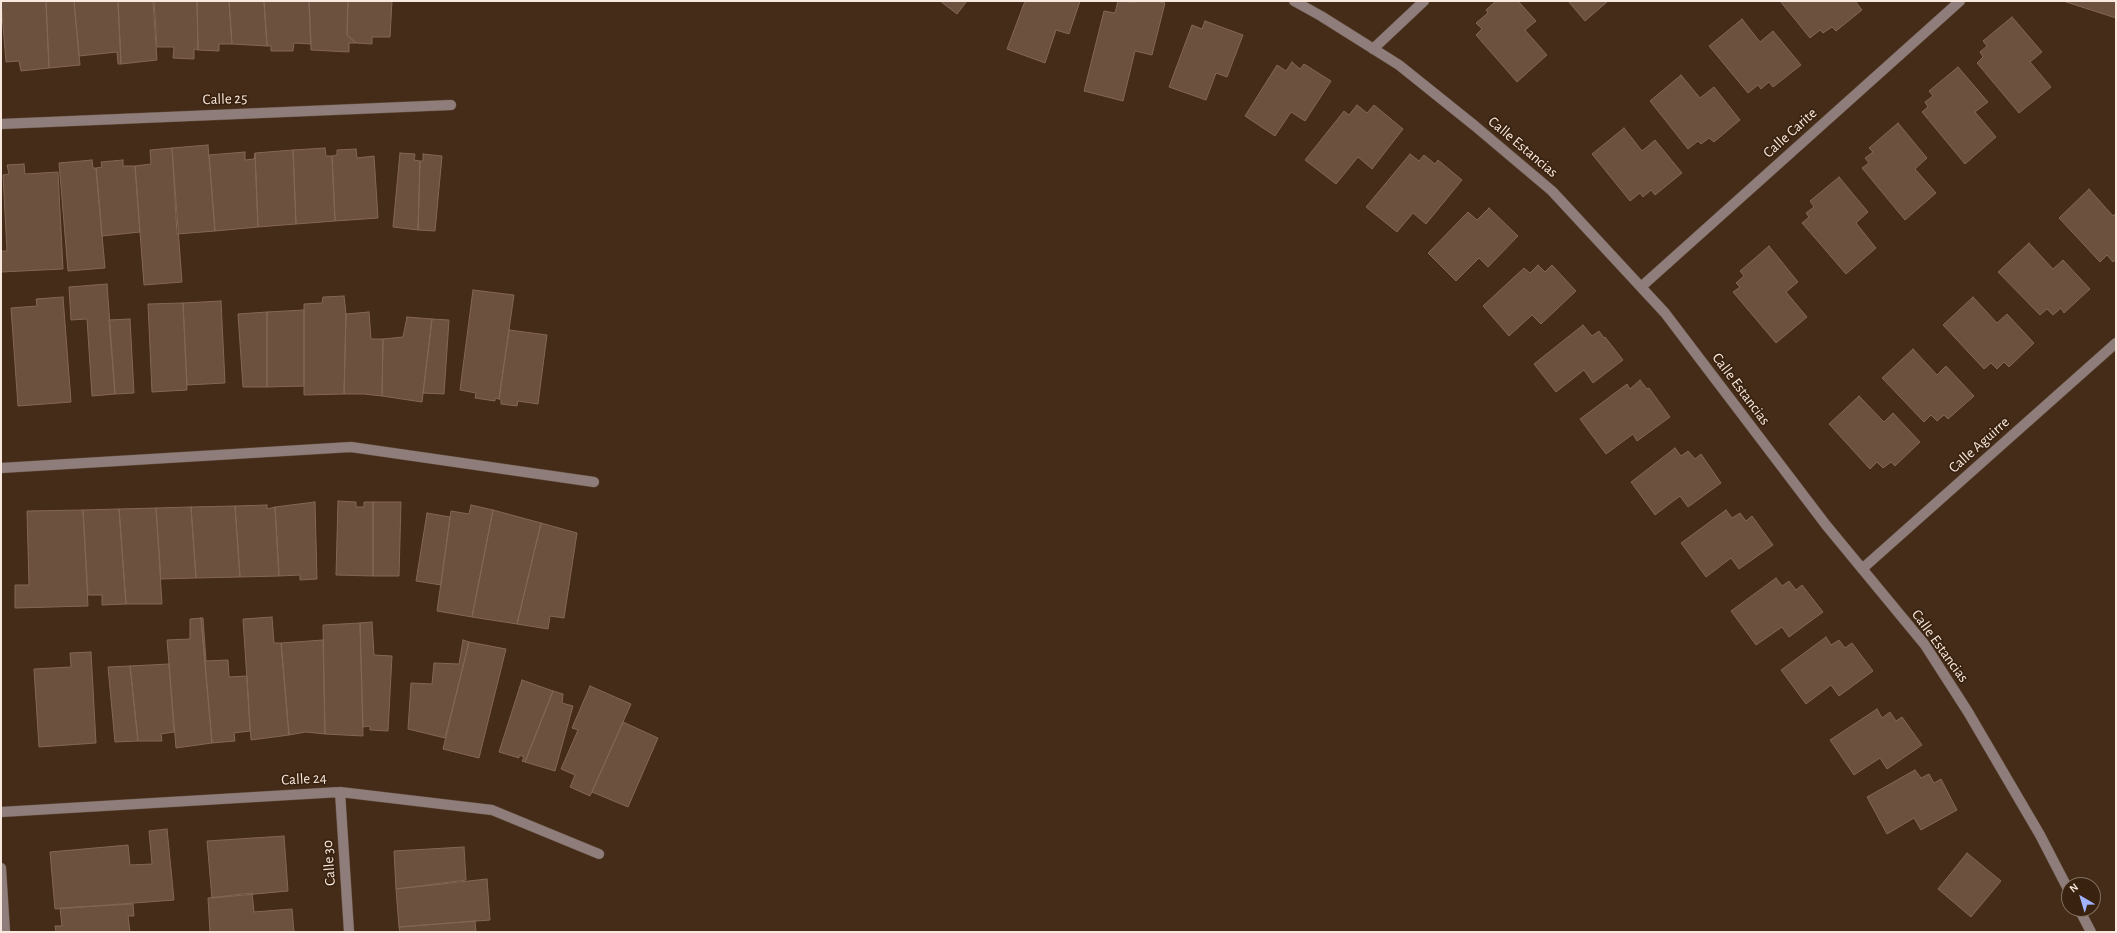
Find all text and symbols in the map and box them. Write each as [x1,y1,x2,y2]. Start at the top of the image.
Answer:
street label: Calle 25 [202,89,248,109]
street label: Calle Carite [1759,104,1821,162]
street label: Calle Estancias [1484,113,1562,181]
street label: Calle Estancias [1708,349,1774,429]
street label: Calle Aguirre [1945,413,2013,477]
street label: Calle Estancias [1908,606,1972,686]
street label: Calle 24 [281,769,327,789]
street label: Calle 30 [318,840,340,886]
north arrow [2061,877,2101,917]
text: N [2068,881,2080,895]

